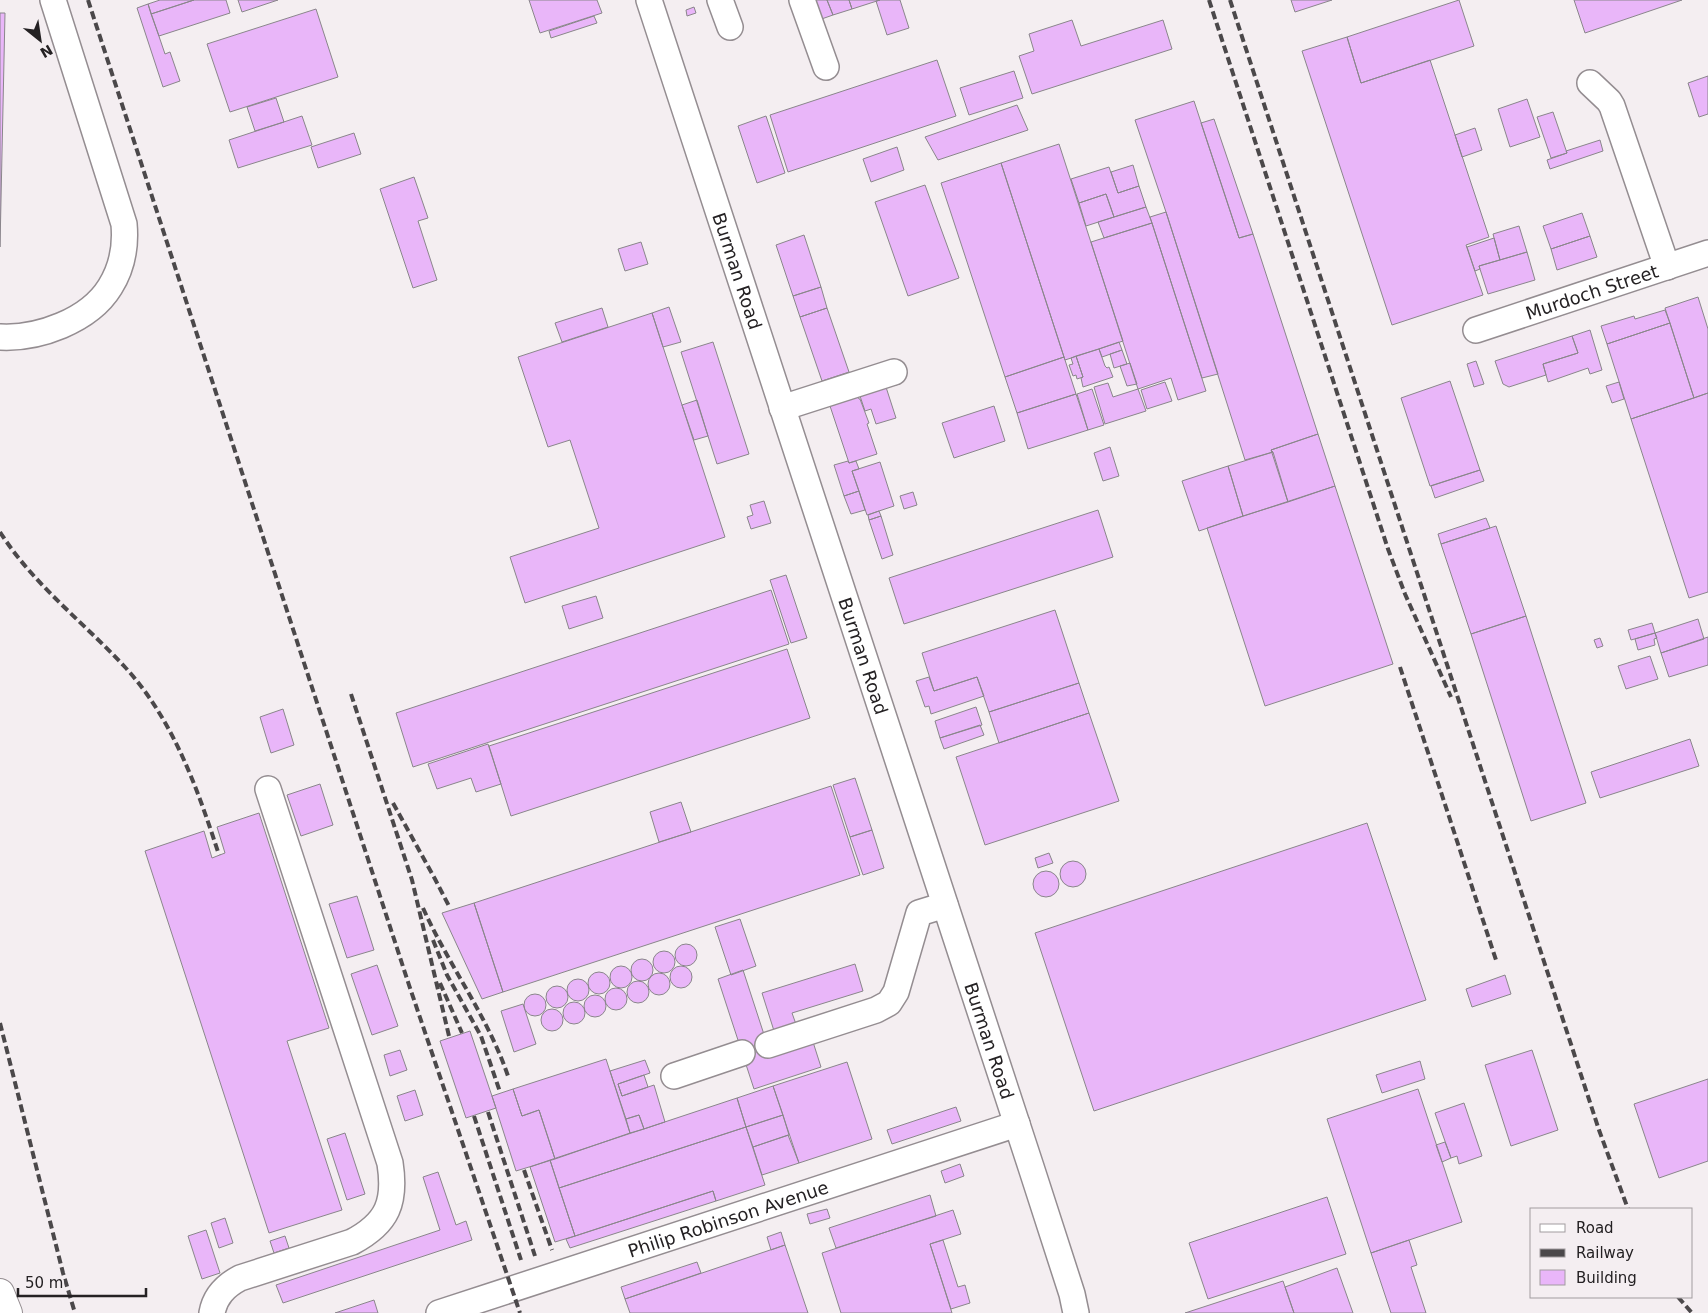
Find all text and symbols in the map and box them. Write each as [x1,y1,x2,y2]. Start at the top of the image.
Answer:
north arrow [15,15,65,65]
text: N [37,41,56,61]
street label: Burman Road [709,210,767,332]
street label: Murdoch Street [1523,260,1661,323]
street label: Burman Road [835,595,893,717]
street label: Burman Road [961,980,1019,1102]
street label: Philip Robinson Avenue [625,1176,831,1261]
legend [1530,1208,1693,1298]
text: Road [1576,1219,1614,1237]
text: Railway [1576,1244,1634,1262]
scale bar [18,1266,145,1298]
text: Building [1576,1269,1637,1287]
text: 50 m [25,1274,63,1292]

